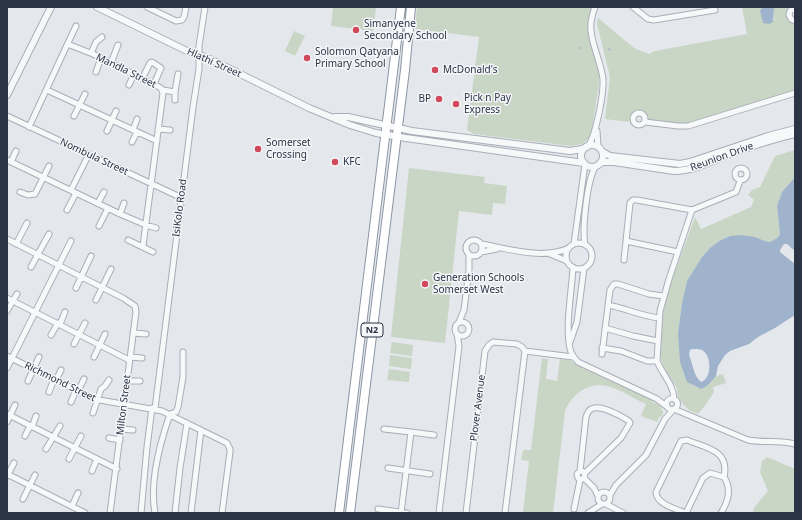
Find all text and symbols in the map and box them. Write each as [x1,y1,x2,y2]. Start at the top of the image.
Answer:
place label: Simanyene Secondary School [364,18,447,42]
marker: Simanyene Secondary School [351,25,361,35]
street label: Hlathi Street [185,46,243,80]
place label: Solomon Qatyana Primary School [315,46,399,70]
street label: Mandla Street [94,51,158,91]
marker: Solomon Qatyana Primary School [302,53,312,63]
place label: McDonald's [443,64,497,76]
marker: McDonald's [430,65,440,75]
place label: Pick n Pay Express [464,92,511,116]
place label: BP [418,93,431,105]
marker: BP [434,94,444,104]
marker: Pick n Pay Express [451,99,461,109]
street label: Nombula Street [58,136,130,178]
place label: Somerset Crossing [266,137,311,160]
street label: Reunion Drive [689,140,755,174]
marker: Somerset Crossing [253,144,263,154]
place label: KFC [343,156,361,168]
marker: KFC [330,157,340,167]
street label: IsiKolo Road [170,178,190,238]
place label: Generation Schools Somerset West [433,272,524,296]
marker: Generation Schools Somerset West [420,279,430,289]
road number: N2 [361,323,383,337]
street label: Richmond Street [22,360,98,404]
street label: Milton Street [114,374,134,436]
street label: Plover Avenue [468,374,488,442]

